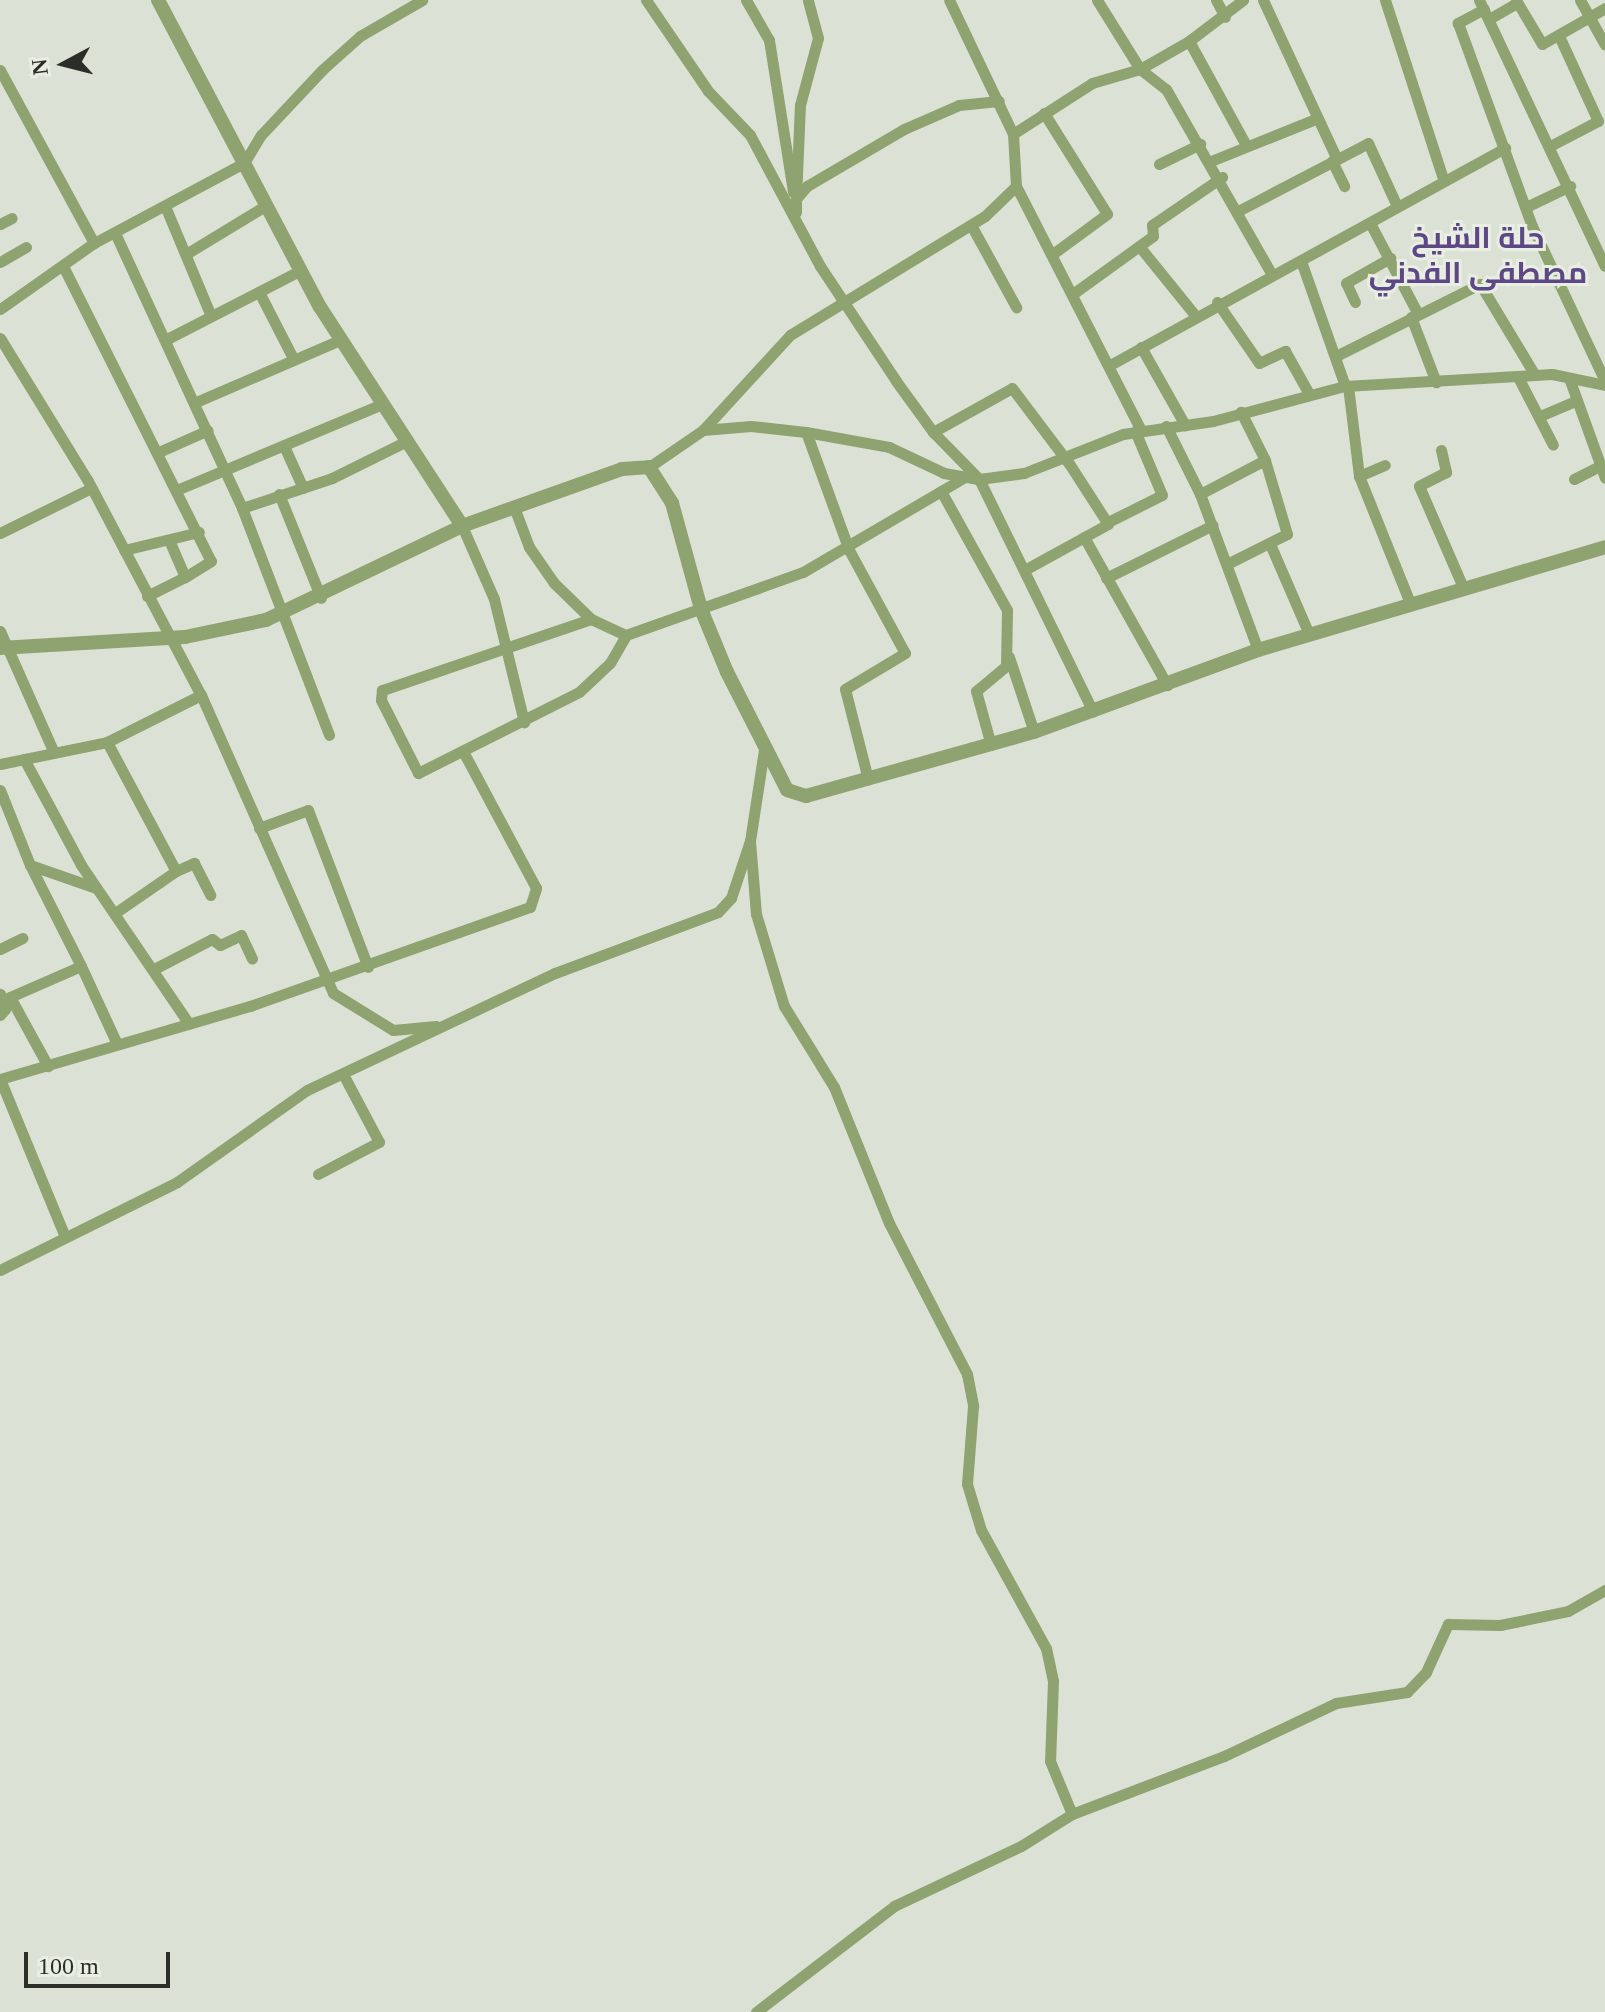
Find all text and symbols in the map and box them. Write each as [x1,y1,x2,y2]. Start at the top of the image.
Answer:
north arrow [24,24,104,104]
text: N [26,58,53,76]
district label: حلة الشيخ مصطفى الفدني [1369,220,1587,290]
scale bar [28,1936,174,1986]
text: 100 m [38,1953,99,1979]

